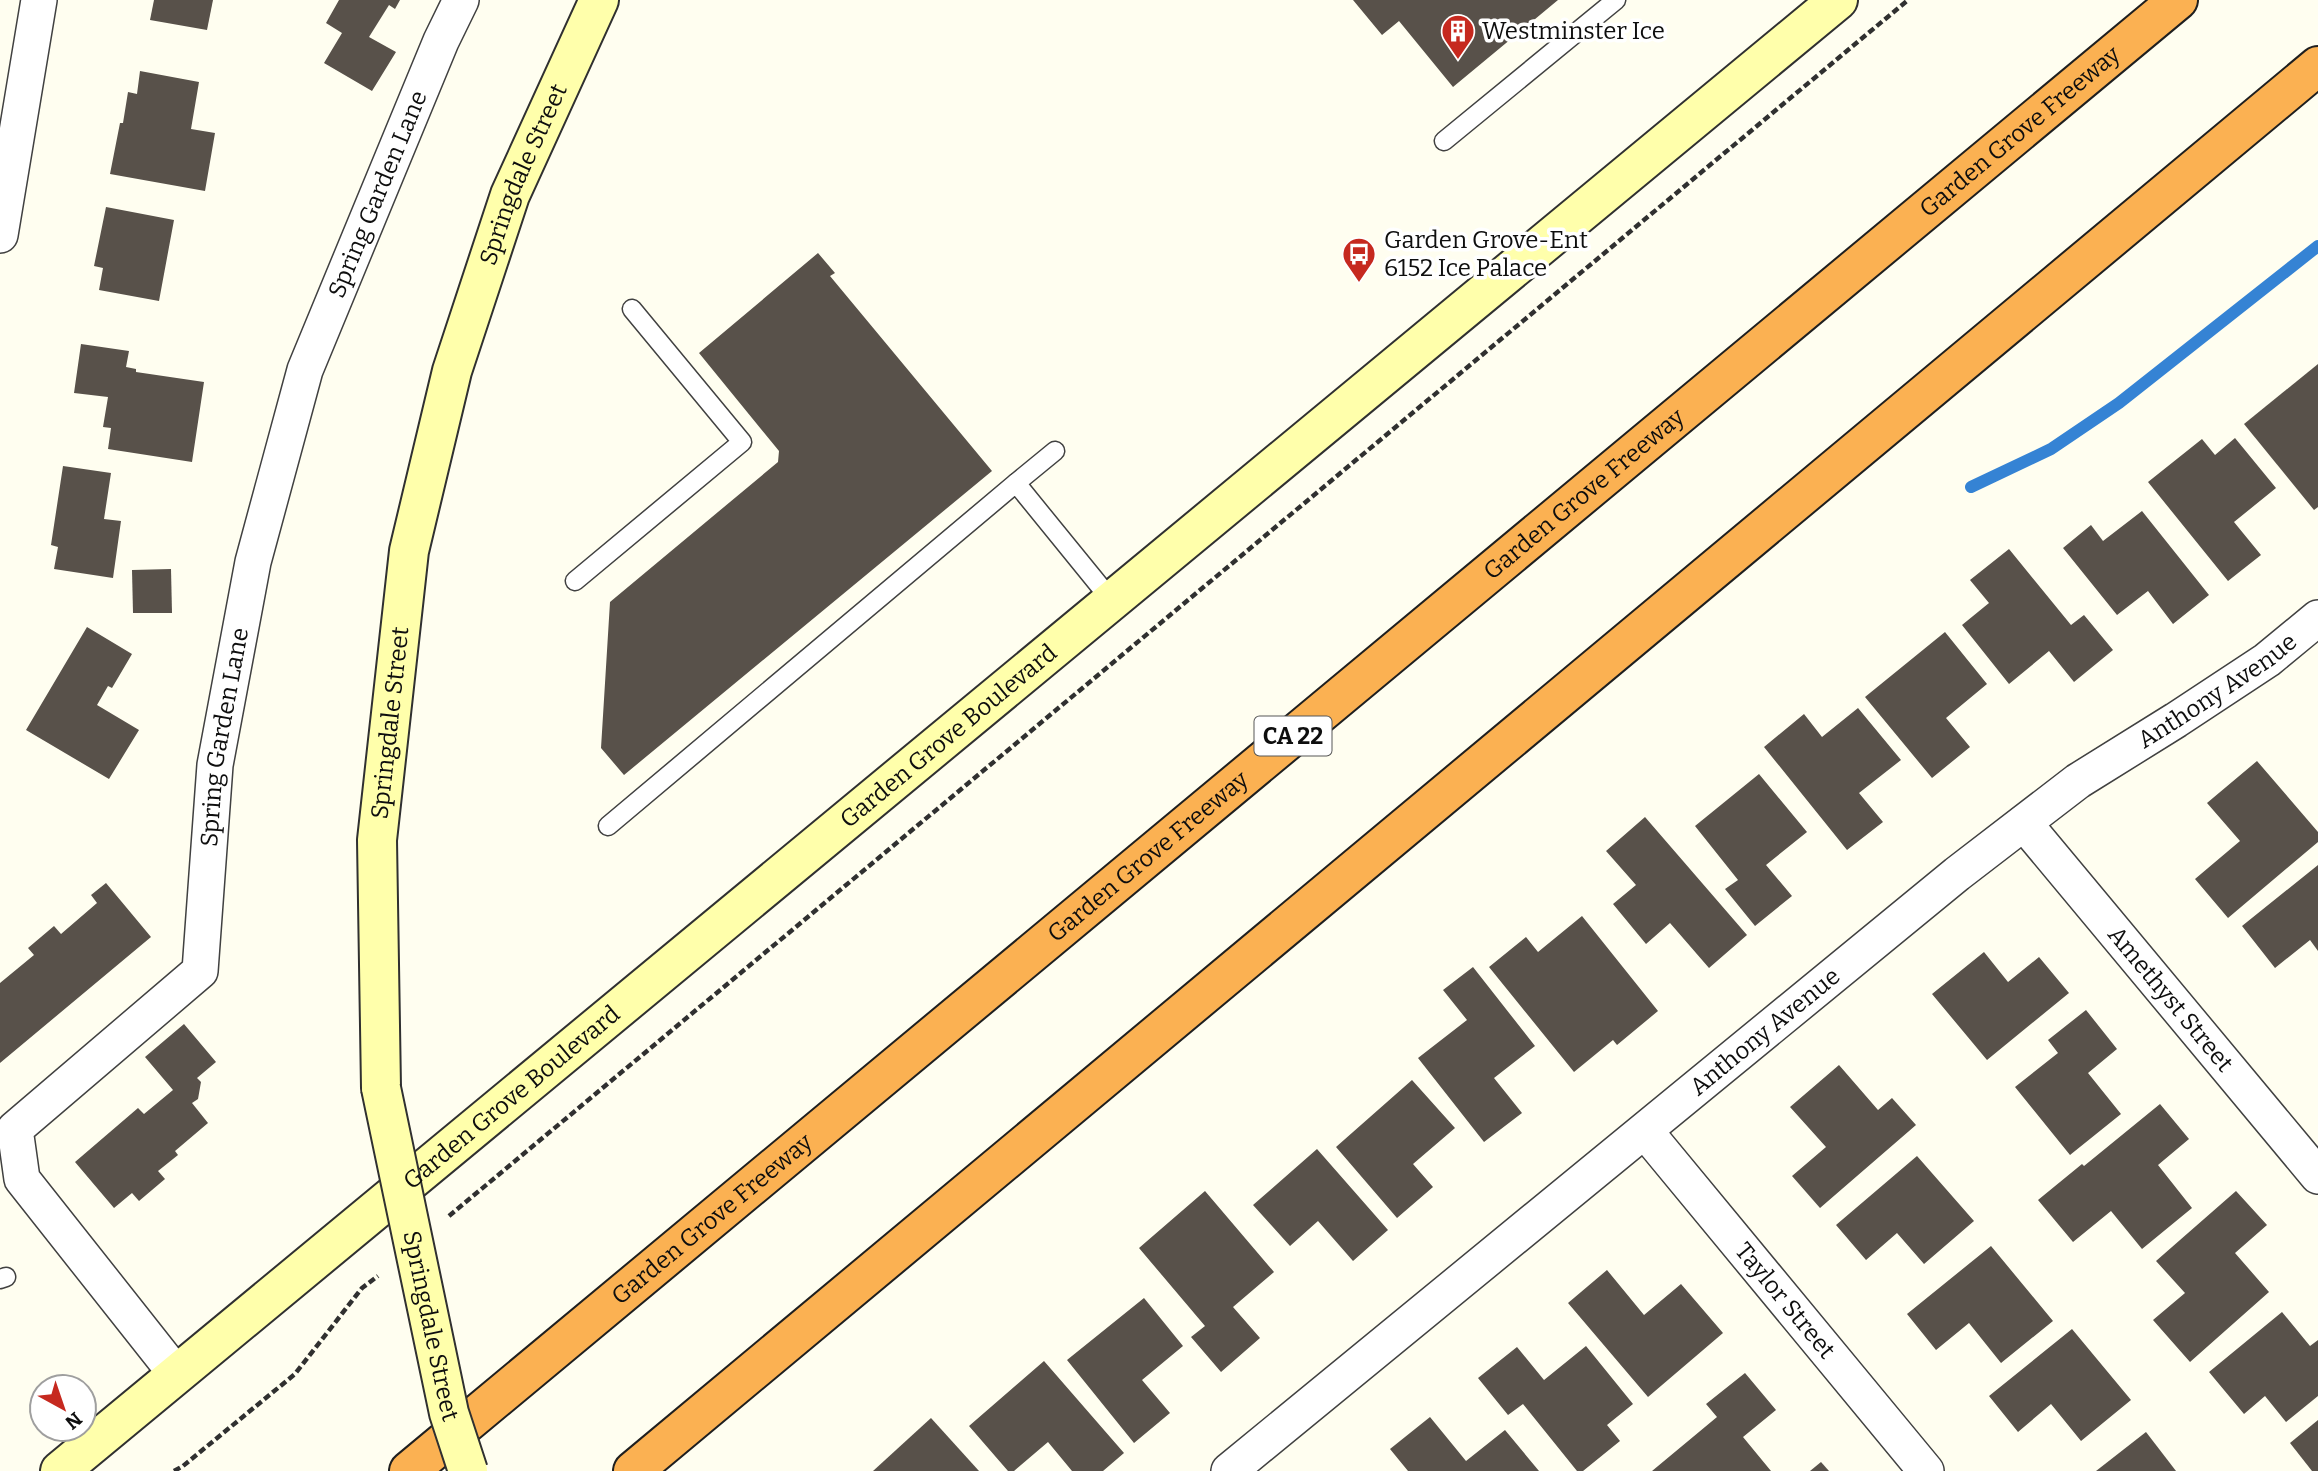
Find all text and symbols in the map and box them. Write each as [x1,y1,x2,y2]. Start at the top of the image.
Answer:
building icon: Westminster Ice [1439,12,1477,61]
place label: Westminster Ice [1482,17,1665,45]
street label: Garden Grove Freeway [1914,40,2126,223]
street label: Springdale Street [474,79,573,269]
street label: Spring Garden Lane [323,86,433,302]
place label: Garden Grove-Ent 6152 Ice Palace [1384,226,1588,282]
bus stop icon: Garden Grove-Ent 6152 Ice Palace [1340,235,1378,284]
street label: Garden Grove Freeway [1478,402,1690,585]
street label: Spring Garden Lane [195,625,254,848]
street label: Springdale Street [365,625,415,820]
street label: Anthony Avenue [2133,627,2302,754]
street label: Garden Grove Boulevard [835,638,1062,834]
road number: CA 22 [1254,716,1332,756]
street label: Garden Grove Freeway [1042,765,1254,948]
street label: Amethyst Street [2102,921,2239,1077]
street label: Anthony Avenue [1684,962,1845,1101]
street label: Garden Grove Boulevard [398,1000,625,1195]
street label: Garden Grove Freeway [606,1128,818,1310]
street label: Springdale Street [397,1228,465,1425]
street label: Taylor Street [1729,1237,1841,1364]
north arrow [28,1373,98,1443]
text: N [60,1407,87,1434]

